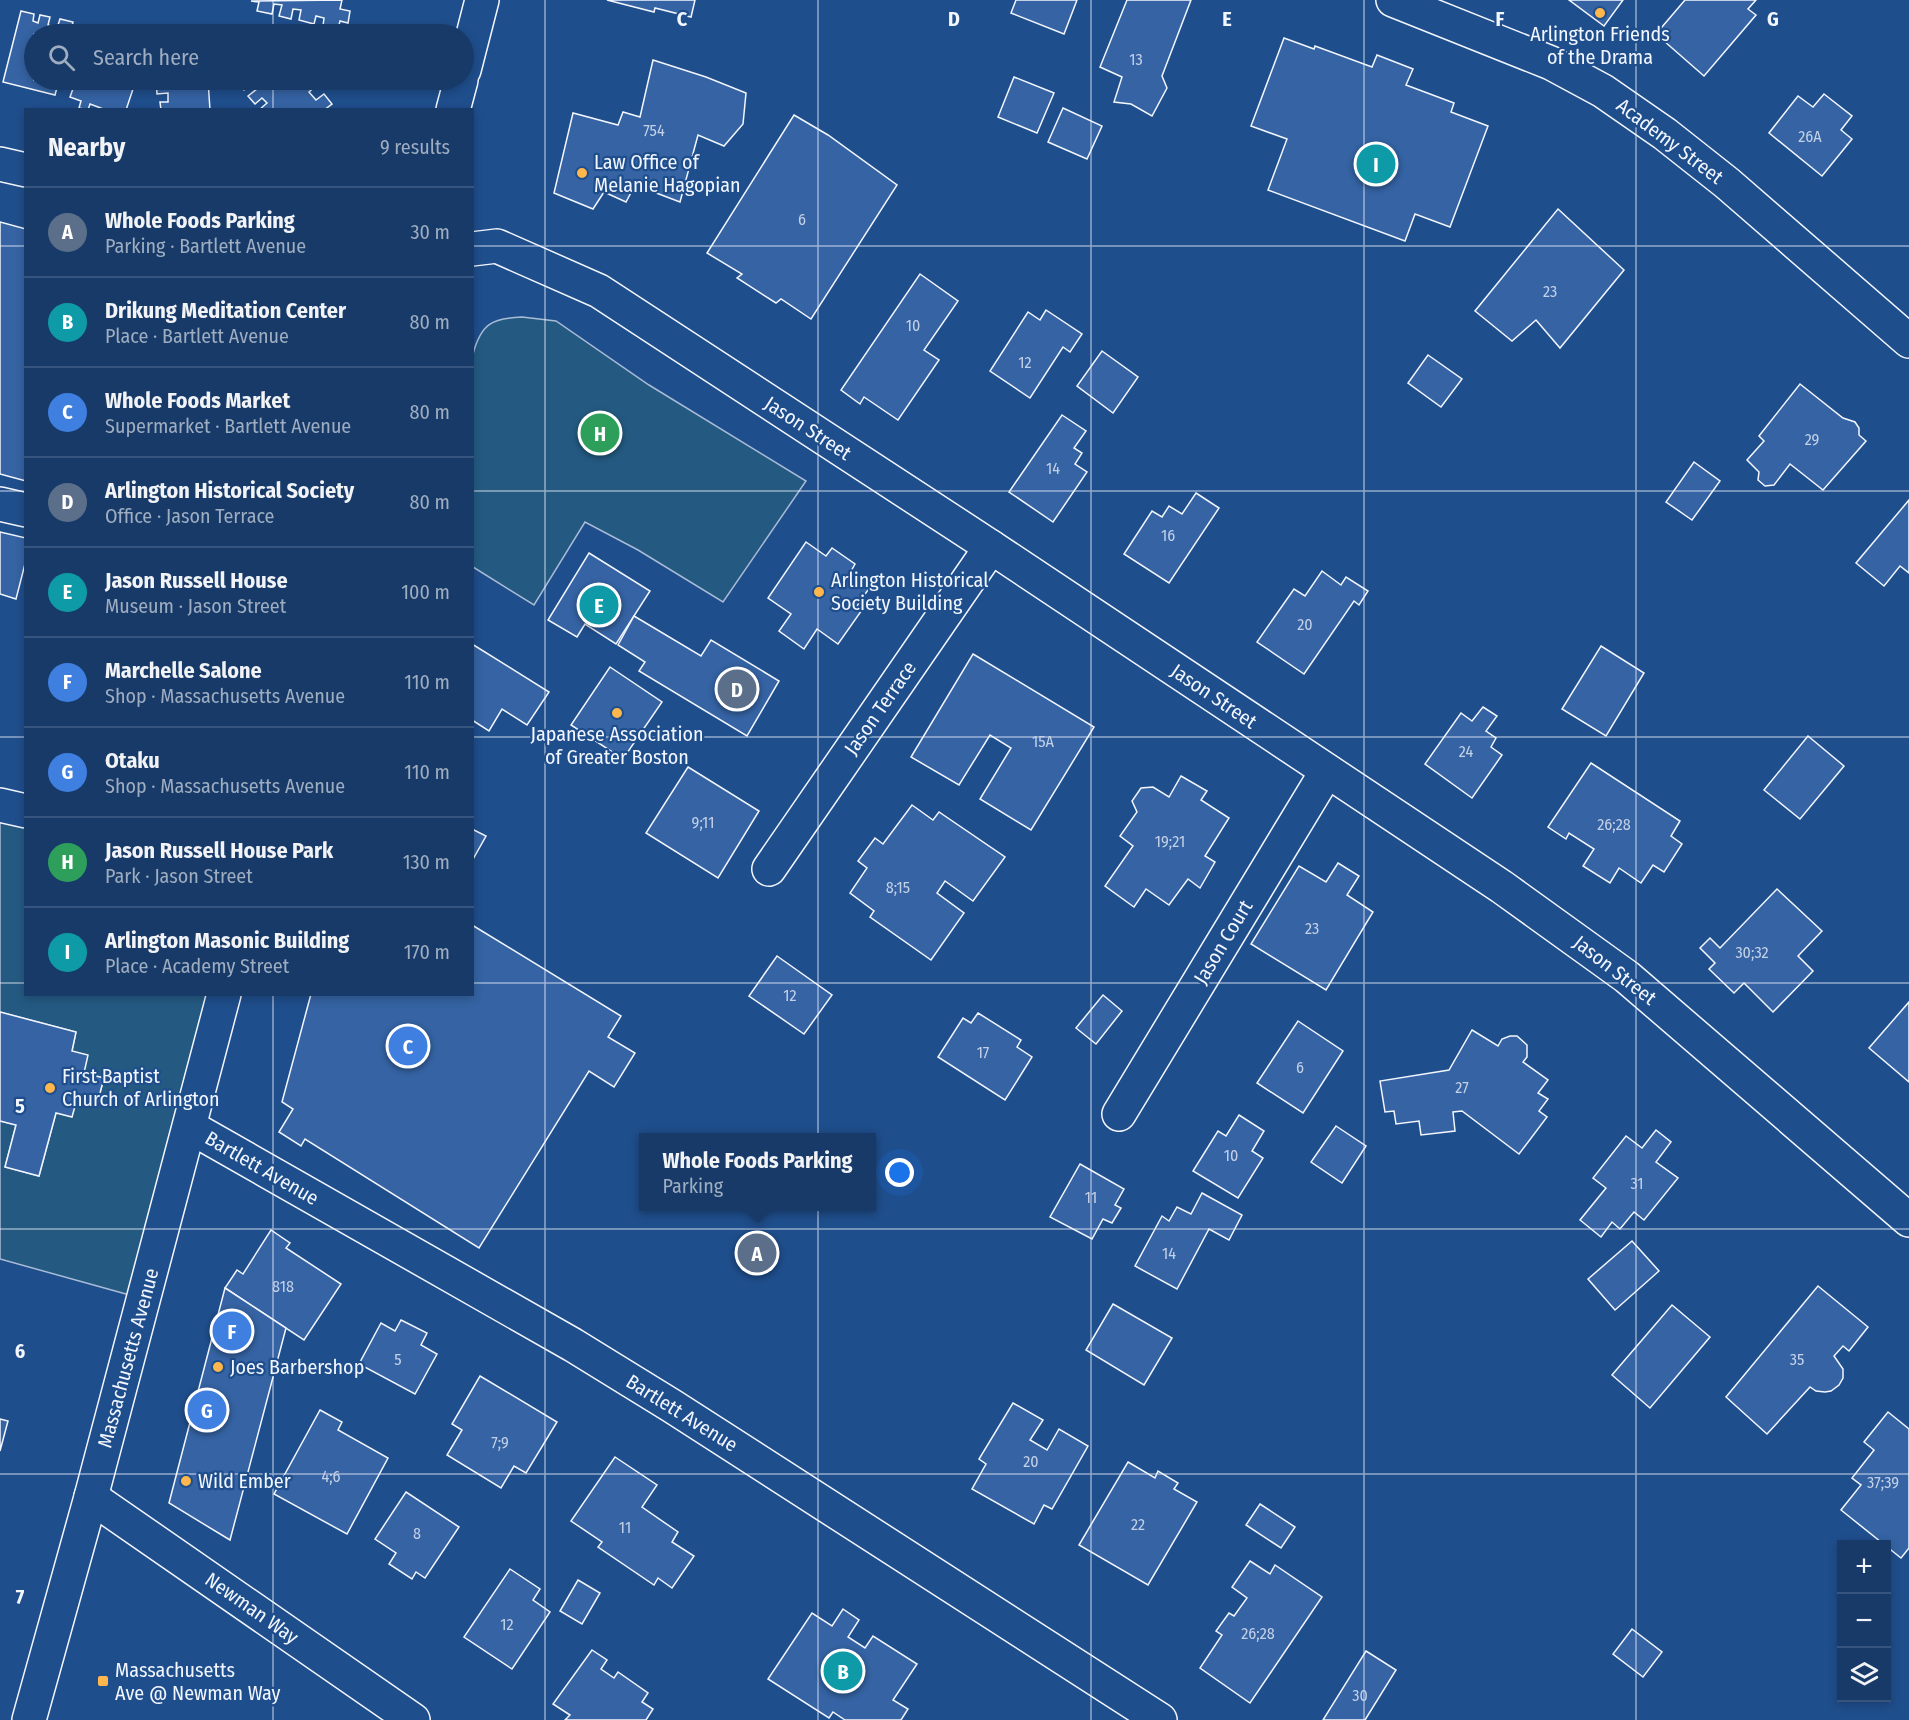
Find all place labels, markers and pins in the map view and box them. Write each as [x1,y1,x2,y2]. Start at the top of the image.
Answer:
marker: Arlington Friends of the Drama [1593,6,1607,20]
place label: Arlington Friends of the Drama [1530,22,1670,69]
pin: I [1356,142,1396,186]
place label: Law Office of Melanie Hagopian [594,150,741,197]
marker: Law Office of Melanie Hagopian [575,166,589,180]
pin: H [580,410,620,456]
place label: Arlington Historical Society Building [831,568,988,615]
pin: E [580,582,618,628]
marker: Arlington Historical Society Building [812,585,826,599]
pin: D [718,666,756,712]
marker: Japanese Association of Greater Boston [610,706,624,720]
place label: Japanese Association of Greater Boston [530,722,704,769]
pin: C [388,1024,428,1068]
place label: First Baptist Church of Arlington [62,1064,220,1111]
marker: First Baptist Church of Arlington [43,1081,57,1095]
pin: A [738,1230,777,1276]
pin: F [212,1308,252,1354]
place label: Joes Barbershop [230,1355,364,1379]
marker: Joes Barbershop [211,1360,225,1374]
pin: G [188,1388,226,1432]
place label: Wild Ember [198,1469,291,1493]
marker: Wild Ember [179,1474,193,1488]
pin: B [824,1648,862,1694]
place label: Massachusetts Ave @ Newman Way [115,1658,281,1705]
marker: Massachusetts Ave @ Newman Way [96,1674,110,1688]

